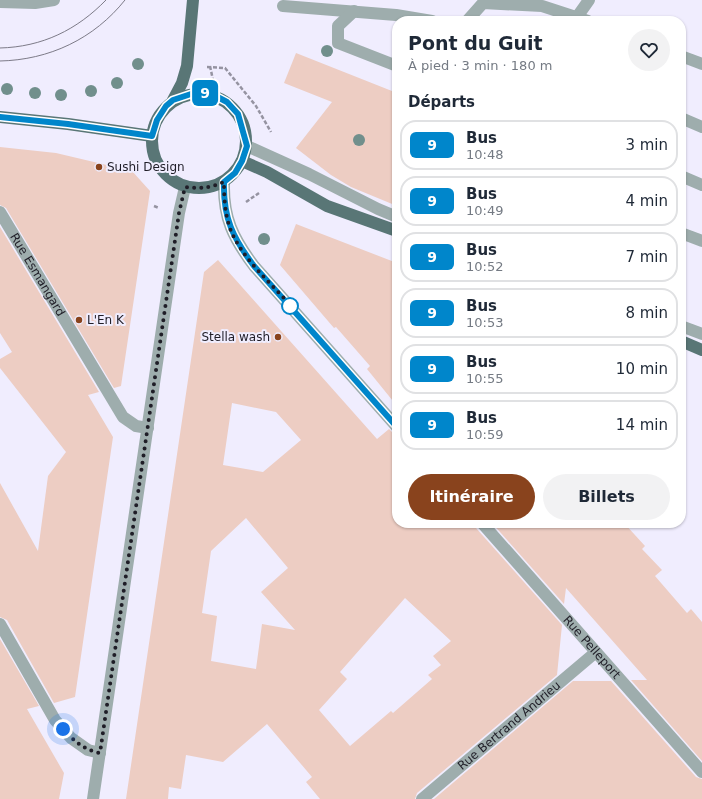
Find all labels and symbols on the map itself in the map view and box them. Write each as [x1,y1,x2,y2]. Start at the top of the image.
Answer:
line badge: 9 [192,80,218,106]
place label: Sushi Design [107,160,185,174]
marker: Sushi Design [94,162,104,172]
street label: Rue Esmangard [7,230,68,319]
unlabelled marker [281,297,299,315]
place label: L'En K [87,313,125,327]
marker: L'En K [74,315,84,325]
place label: Stella wash [201,330,270,344]
marker: Stella wash [273,332,283,342]
street label: Rue Pelleport [560,613,624,682]
street label: Rue Bertrand Andrieu [455,678,563,773]
your location [53,719,73,739]

